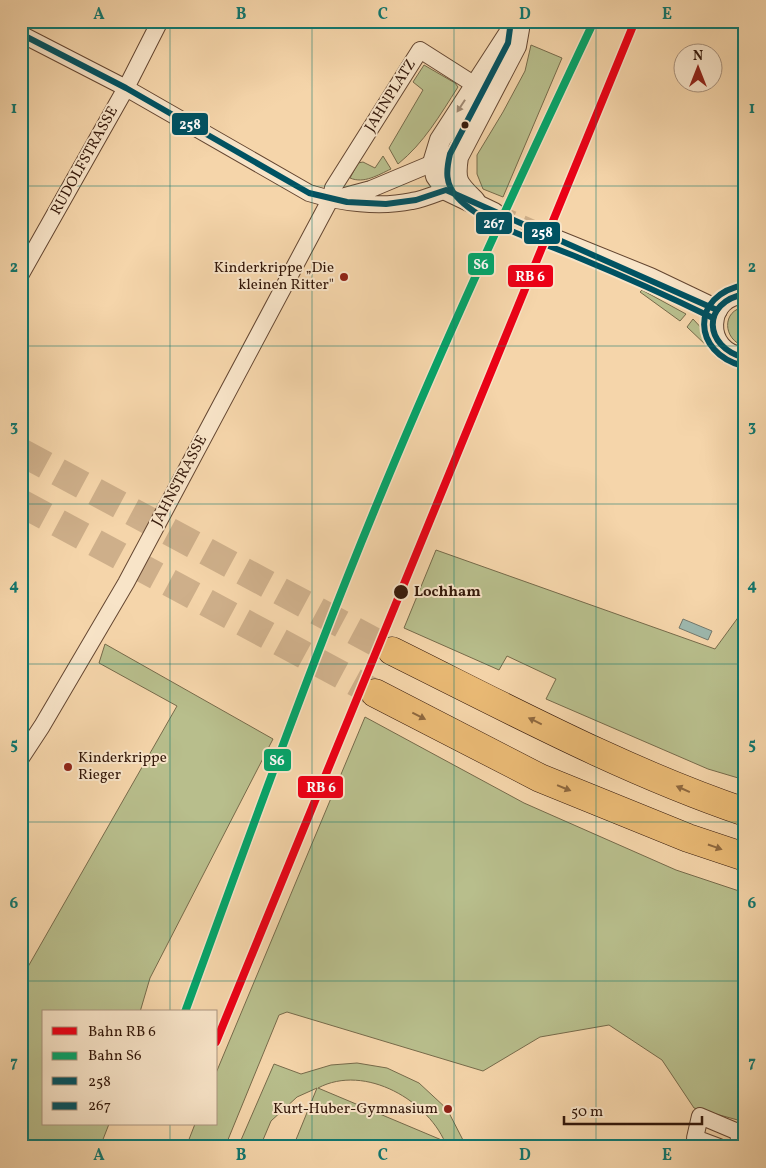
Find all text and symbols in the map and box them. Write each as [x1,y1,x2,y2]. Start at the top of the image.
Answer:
text: A [93,4,105,26]
text: B [236,4,247,26]
text: C [378,4,388,26]
text: D [519,4,531,26]
text: E [662,4,672,26]
north arrow [674,42,724,92]
text: N [693,47,703,66]
street label: JAHNPLATZ [360,56,422,136]
text: 1 [11,98,17,120]
text: 1 [749,98,755,120]
one-way arrow [456,99,466,113]
street label: RUDOLFSTRASSE [46,103,124,219]
line badge: 258 [171,112,209,136]
text: 258 [179,116,201,135]
unlabelled marker [460,120,470,130]
line badge: 267 [475,211,513,235]
text: 267 [483,215,505,234]
line badge: 258 [523,221,561,245]
text: 258 [531,224,553,243]
line badge: S6 [467,252,495,276]
text: S6 [473,256,489,275]
text: 2 [10,257,18,279]
text: 2 [748,257,756,279]
place label: Kinderkrippe „Die kleinen Ritter" [214,258,334,296]
line badge: RB 6 [507,264,554,288]
text: RB 6 [515,268,545,287]
marker: Kinderkrippe „Die kleinen Ritter" [338,271,350,283]
text: 3 [10,416,18,438]
text: 3 [748,416,756,438]
street label: JAHNSTRASSE [147,432,213,530]
text: 4 [9,575,19,597]
text: 4 [747,575,757,597]
place label: Lochham [414,582,481,603]
marker: Lochham [392,583,410,601]
one-way arrow [412,712,426,720]
one-way arrow [528,717,542,725]
text: 5 [10,734,18,756]
text: 5 [748,734,756,756]
place label: Kinderkrippe Rieger [78,748,167,786]
line badge: S6 [263,748,292,772]
text: S6 [269,752,285,771]
marker: Kinderkrippe Rieger [62,761,74,773]
line badge: RB 6 [297,775,344,799]
text: RB 6 [306,779,336,798]
one-way arrow [557,784,572,792]
one-way arrow [676,784,690,792]
one-way arrow [708,844,723,851]
text: 6 [10,893,19,915]
text: 6 [748,893,757,915]
legend [42,1010,218,1126]
text: Bahn RB 6 [88,1022,156,1043]
text: Bahn S6 [88,1046,142,1067]
text: 7 [10,1052,18,1074]
text: 7 [748,1052,756,1074]
text: 258 [88,1072,111,1093]
scale bar [564,1093,701,1125]
text: 267 [88,1096,111,1117]
place label: Kurt-Huber-Gymnasium [273,1099,438,1120]
text: 50 m [571,1102,603,1123]
marker: Kurt-Huber-Gymnasium [442,1103,454,1115]
text: A [93,1145,105,1167]
text: B [236,1145,247,1167]
text: C [378,1145,388,1167]
text: D [519,1145,531,1167]
text: E [662,1145,672,1167]

